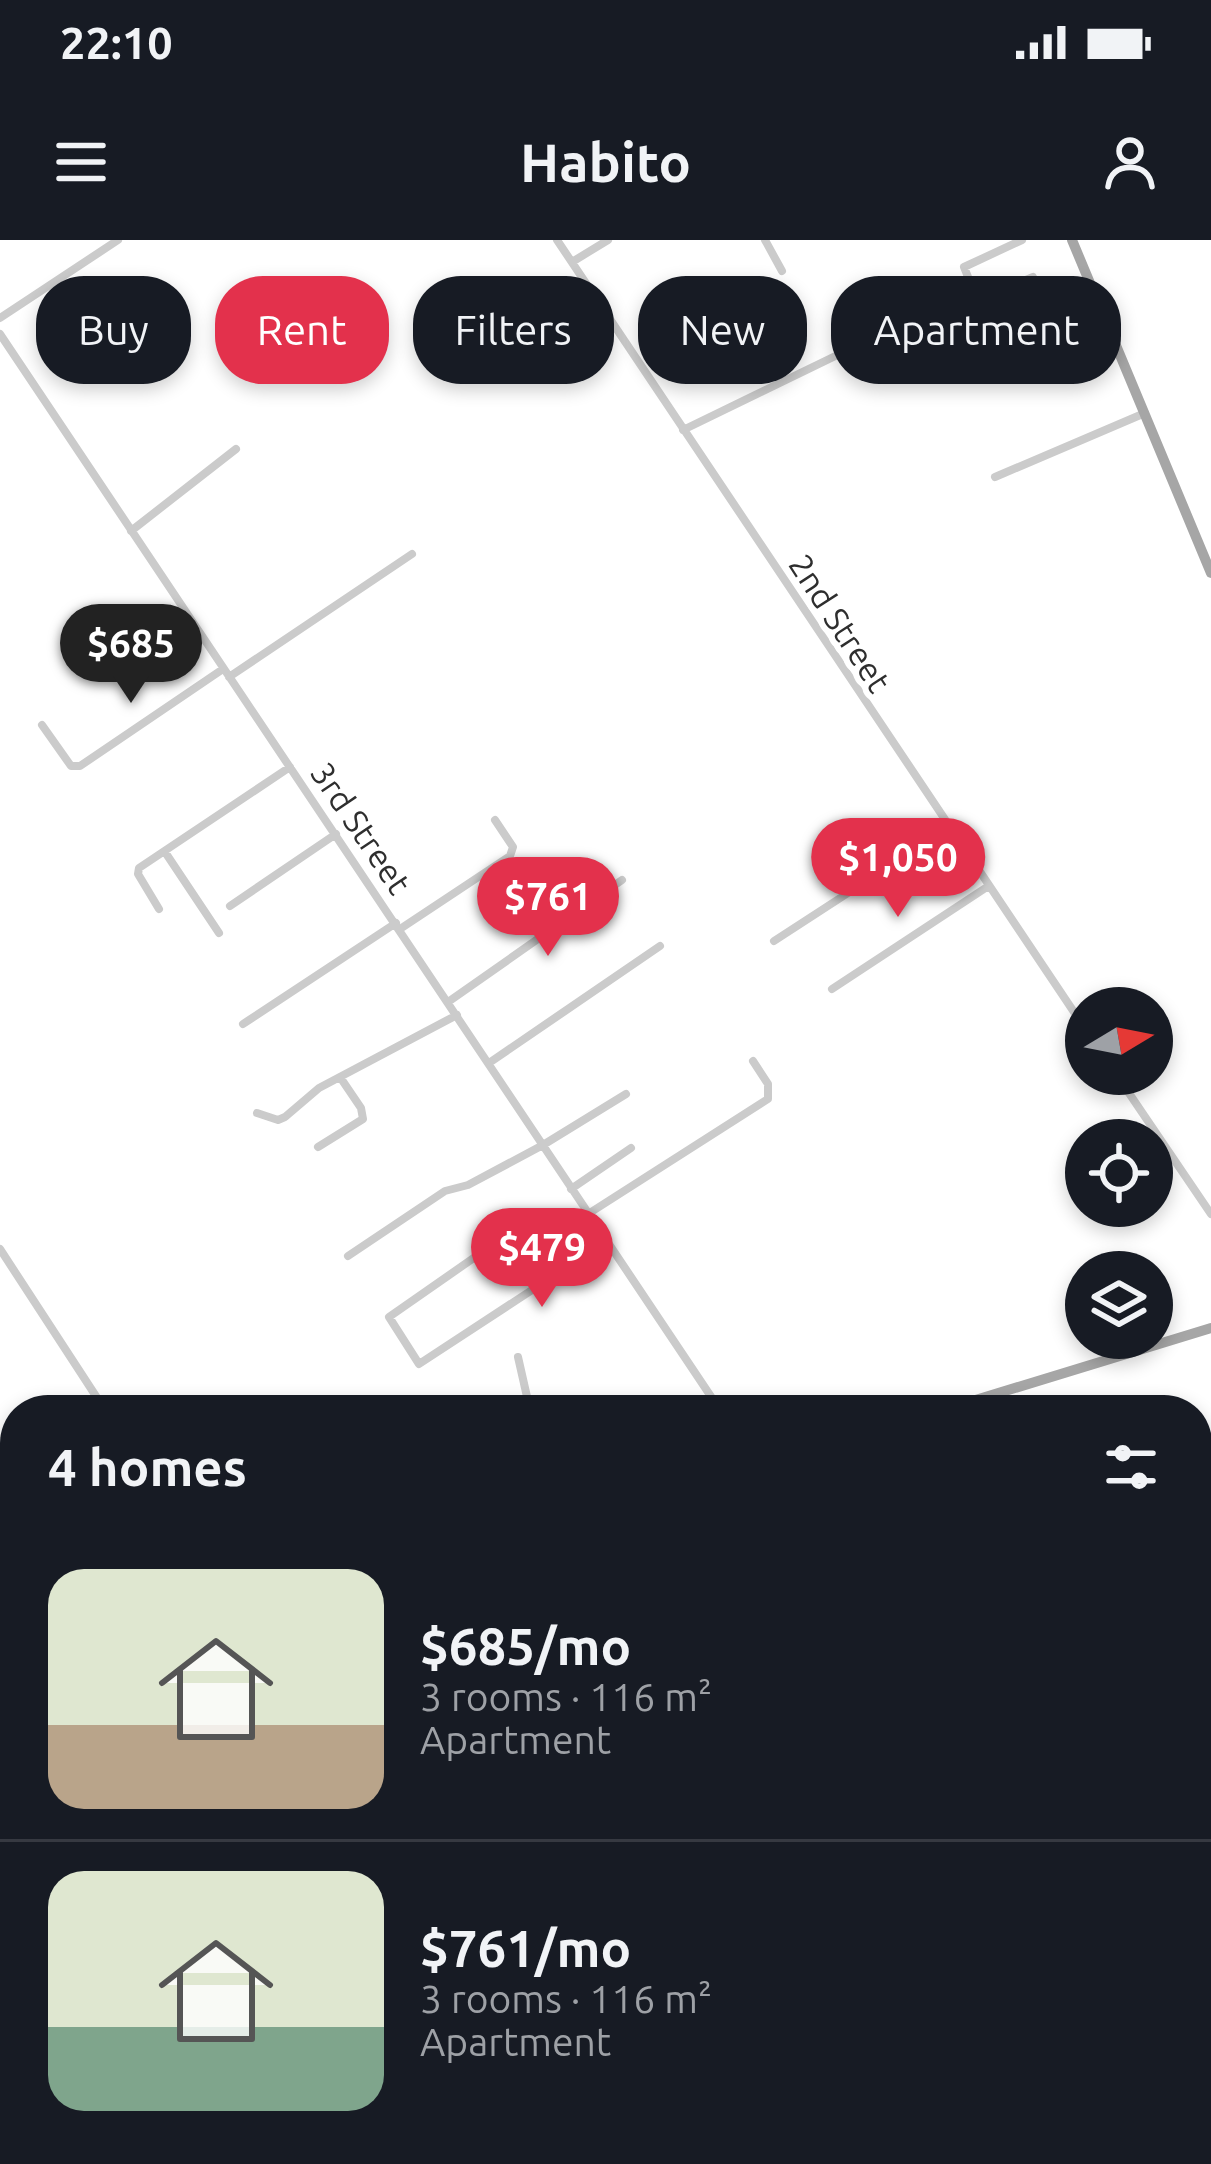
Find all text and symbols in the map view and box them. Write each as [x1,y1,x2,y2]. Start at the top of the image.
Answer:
text: 22:10 [60,17,173,68]
icon: menu [48,129,114,195]
icon: person [1097,129,1163,195]
text: Habito [520,132,691,192]
chip: Buy [36,276,191,384]
chip: Rent [215,276,389,384]
chip: Filters [413,276,614,384]
chip: New [638,276,807,384]
chip: Apartment [831,276,1121,384]
street label: 2nd Street [782,547,899,698]
pin: $685 [60,604,202,706]
text: $685 [87,621,175,664]
street label: 3rd Street [304,755,419,900]
pin: $1,050 [800,818,996,920]
text: $1,050 [838,835,958,878]
pin: $761 [477,857,619,959]
text: $761 [504,874,592,917]
north arrow [1065,987,1173,1095]
map controls [1065,987,1173,1359]
button: locate [1065,1119,1173,1227]
pin: $479 [471,1208,613,1310]
text: $479 [498,1225,586,1268]
button: layers [1065,1251,1173,1359]
icon: filters [1098,1434,1164,1500]
text: 4 homes [48,1438,247,1496]
icon: home [144,1617,288,1761]
text: $685/mo [420,1617,631,1675]
text: 3 rooms · 116 m² [420,1675,712,1718]
text: Apartment [420,1718,611,1761]
icon: home [144,1919,288,2063]
text: $761/mo [420,1919,631,1977]
text: 3 rooms · 116 m² [420,1977,712,2020]
text: Apartment [420,2020,611,2063]

